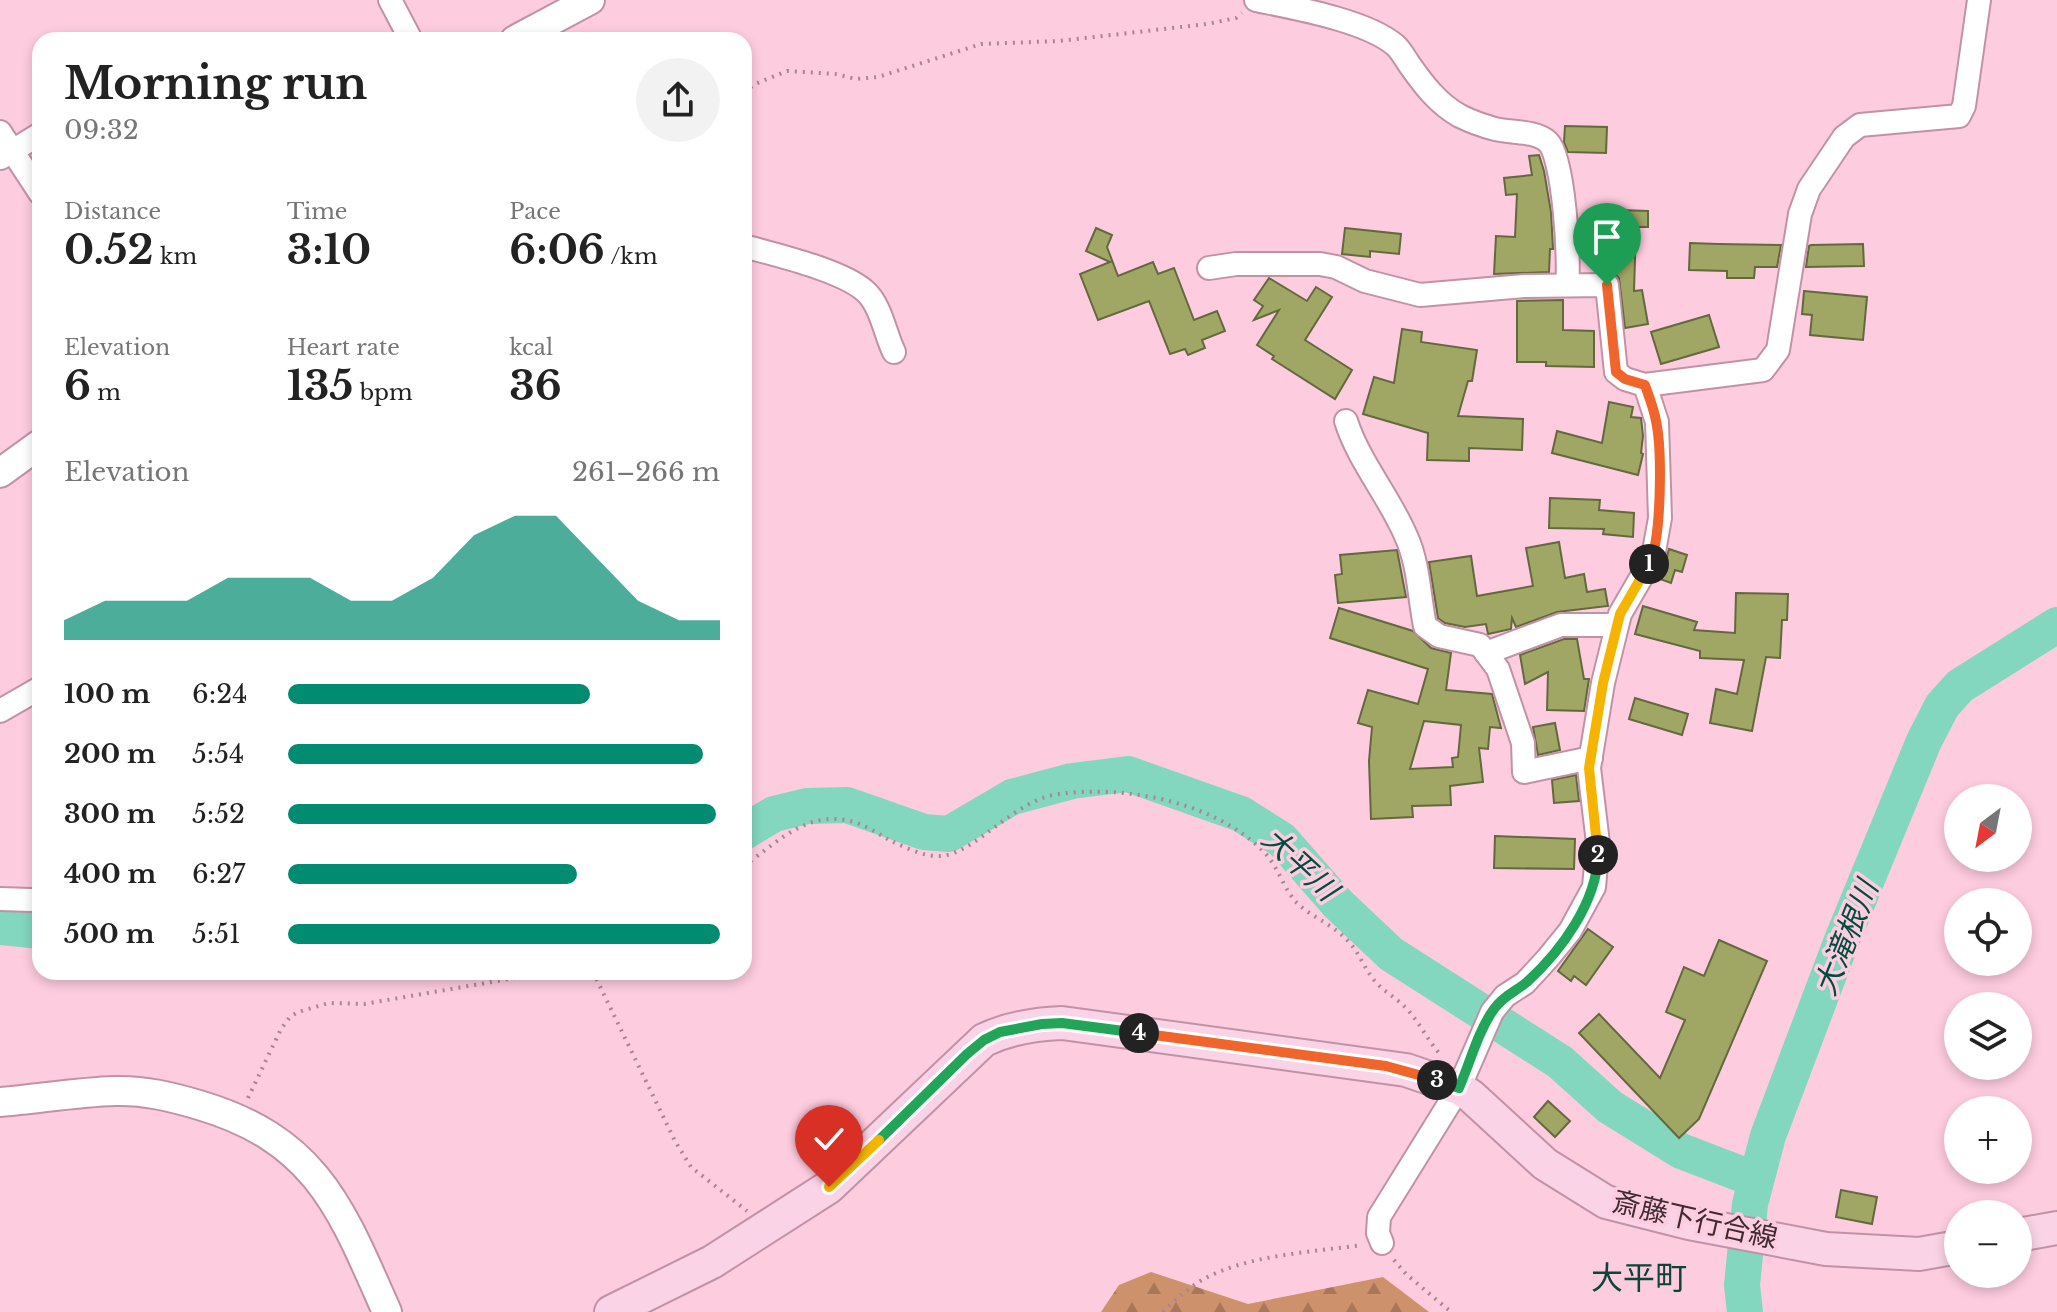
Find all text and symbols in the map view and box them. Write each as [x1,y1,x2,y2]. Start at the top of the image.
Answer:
text: Morning run [64,56,367,111]
button: share [636,58,720,142]
text: 09:32 [64,114,139,146]
text: Distance [64,198,161,225]
text: Time [287,198,347,225]
text: Pace [509,198,561,225]
pin [1573,203,1641,285]
icon: arrive [1585,215,1629,259]
text: 0.52 [64,225,154,275]
text: 3:10 [287,225,371,275]
text: 6:06 [509,225,605,275]
text: km [154,243,197,270]
text: /km [605,243,658,270]
text: Elevation [64,334,170,361]
text: Heart rate [287,334,400,361]
text: kcal [509,334,553,361]
text: 6 [64,361,91,411]
text: 135 [287,361,353,411]
text: 36 [509,361,562,411]
text: m [91,379,121,406]
text: bpm [353,379,413,406]
text: Elevation [64,456,190,488]
text: 261–266 m [572,456,720,488]
pin: 1 [1629,544,1669,584]
text: 1 [1644,550,1654,577]
text: 100 m [64,678,150,710]
text: 6:24 [192,678,247,710]
text: 200 m [64,738,156,770]
text: 5:54 [192,738,244,770]
north arrow [1944,784,2032,872]
map controls [1944,784,2032,1288]
text: 300 m [64,798,156,830]
text: 5:52 [192,798,245,830]
water label: 大平川 [1254,820,1348,910]
pin: 2 [1578,835,1618,875]
text: 2 [1591,841,1605,868]
text: 400 m [64,858,156,890]
text: 6:27 [192,858,245,890]
water label: 大滝根川 [1806,873,1887,1001]
button: locate [1944,888,2032,976]
text: 500 m [64,918,154,950]
text: 5:51 [192,918,241,950]
button: layers [1944,992,2032,1080]
pin: 4 [1119,1013,1159,1053]
text: 4 [1132,1019,1146,1046]
pin: 3 [1417,1060,1457,1100]
text: 3 [1430,1066,1444,1093]
button: + [1944,1096,2032,1184]
pin [795,1105,863,1187]
icon: check [807,1117,851,1161]
street label: 斎藤下行合線 [1609,1184,1781,1256]
button: − [1944,1200,2032,1288]
district label: 大平町 [1591,1258,1687,1298]

